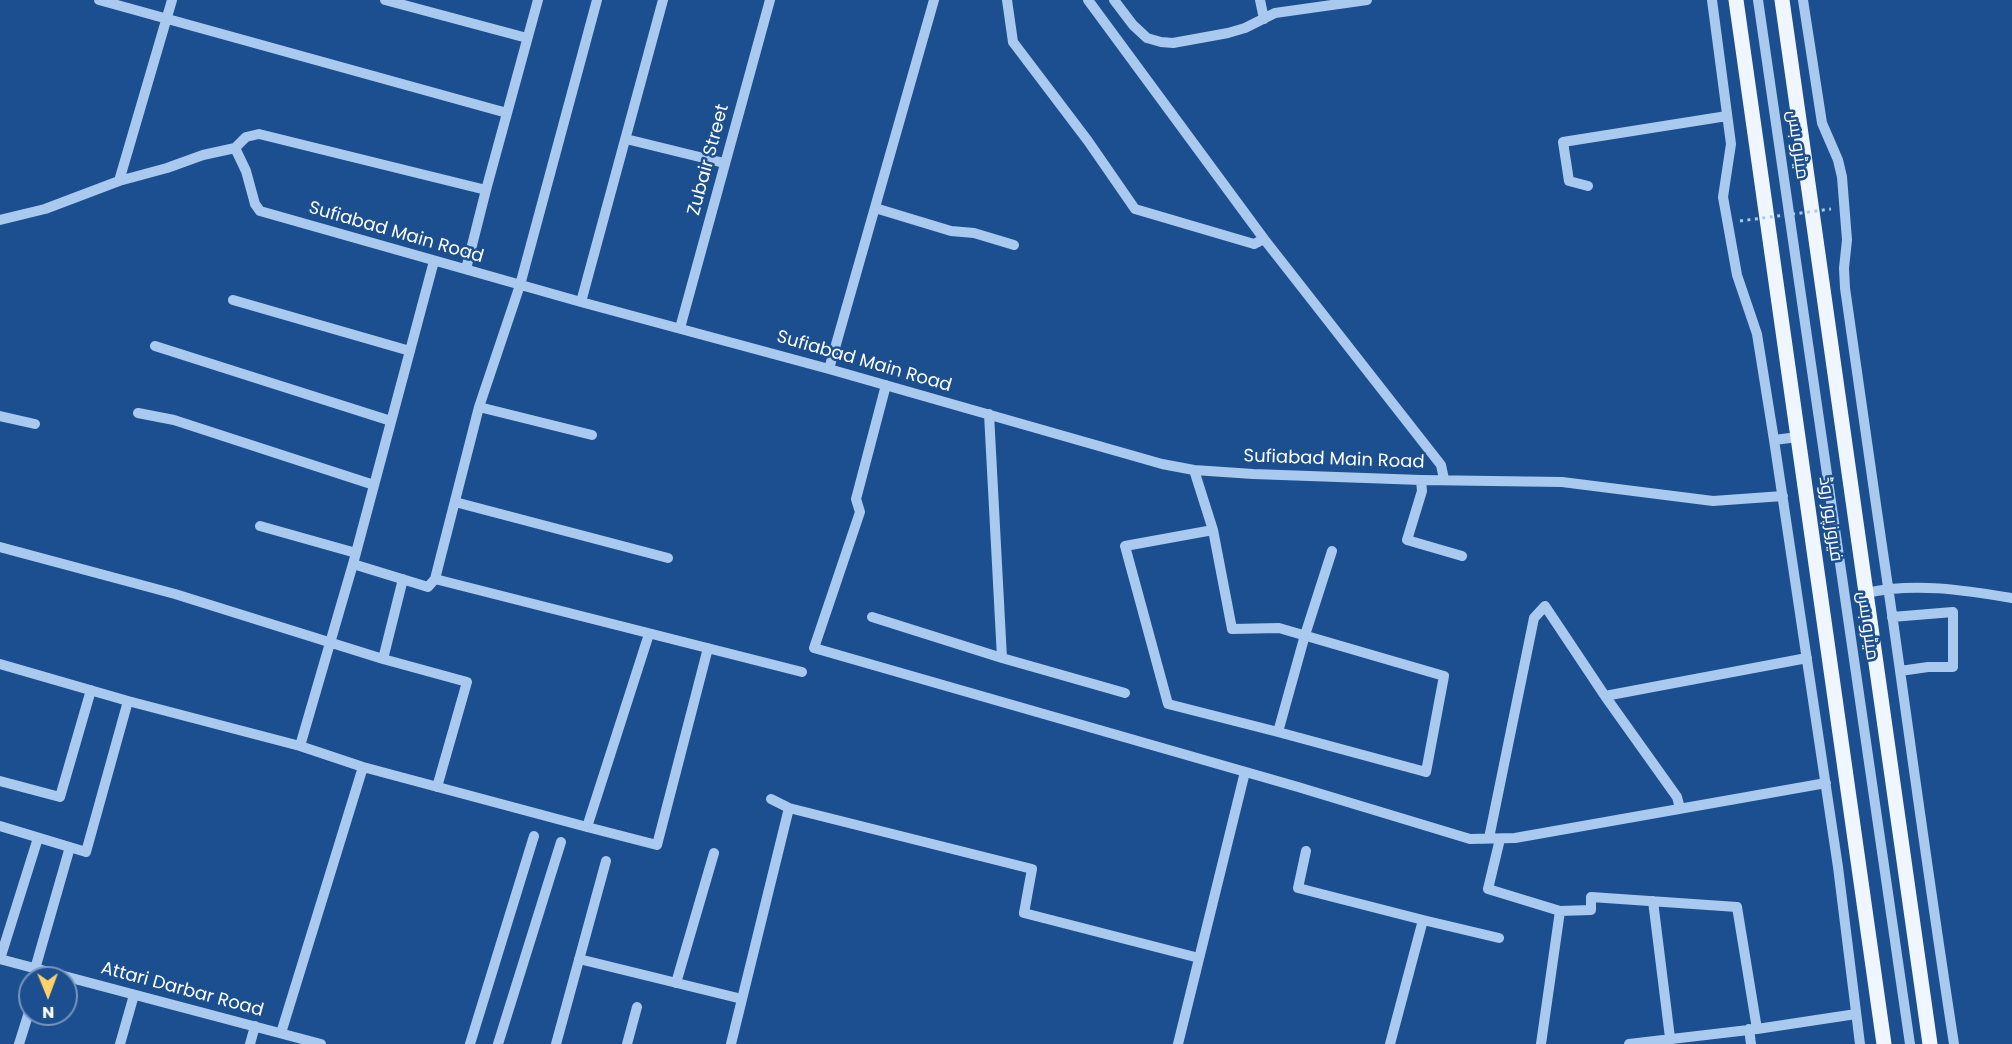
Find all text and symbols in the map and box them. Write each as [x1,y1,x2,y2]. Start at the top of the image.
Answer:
street label: Zubair Street [684,102,734,218]
street label: میٹرو بس [1781,109,1813,181]
street label: Sufiabad Main Road [306,198,486,268]
street label: Sufiabad Main Road [774,327,954,397]
street label: Sufiabad Main Road [1243,446,1425,474]
street label: فیروزپور روڈ [1813,475,1847,563]
street label: میٹرو بس [1851,590,1883,662]
street label: Attari Darbar Road [98,958,266,1022]
north arrow [18,966,78,1026]
text: N [42,1001,55,1024]

